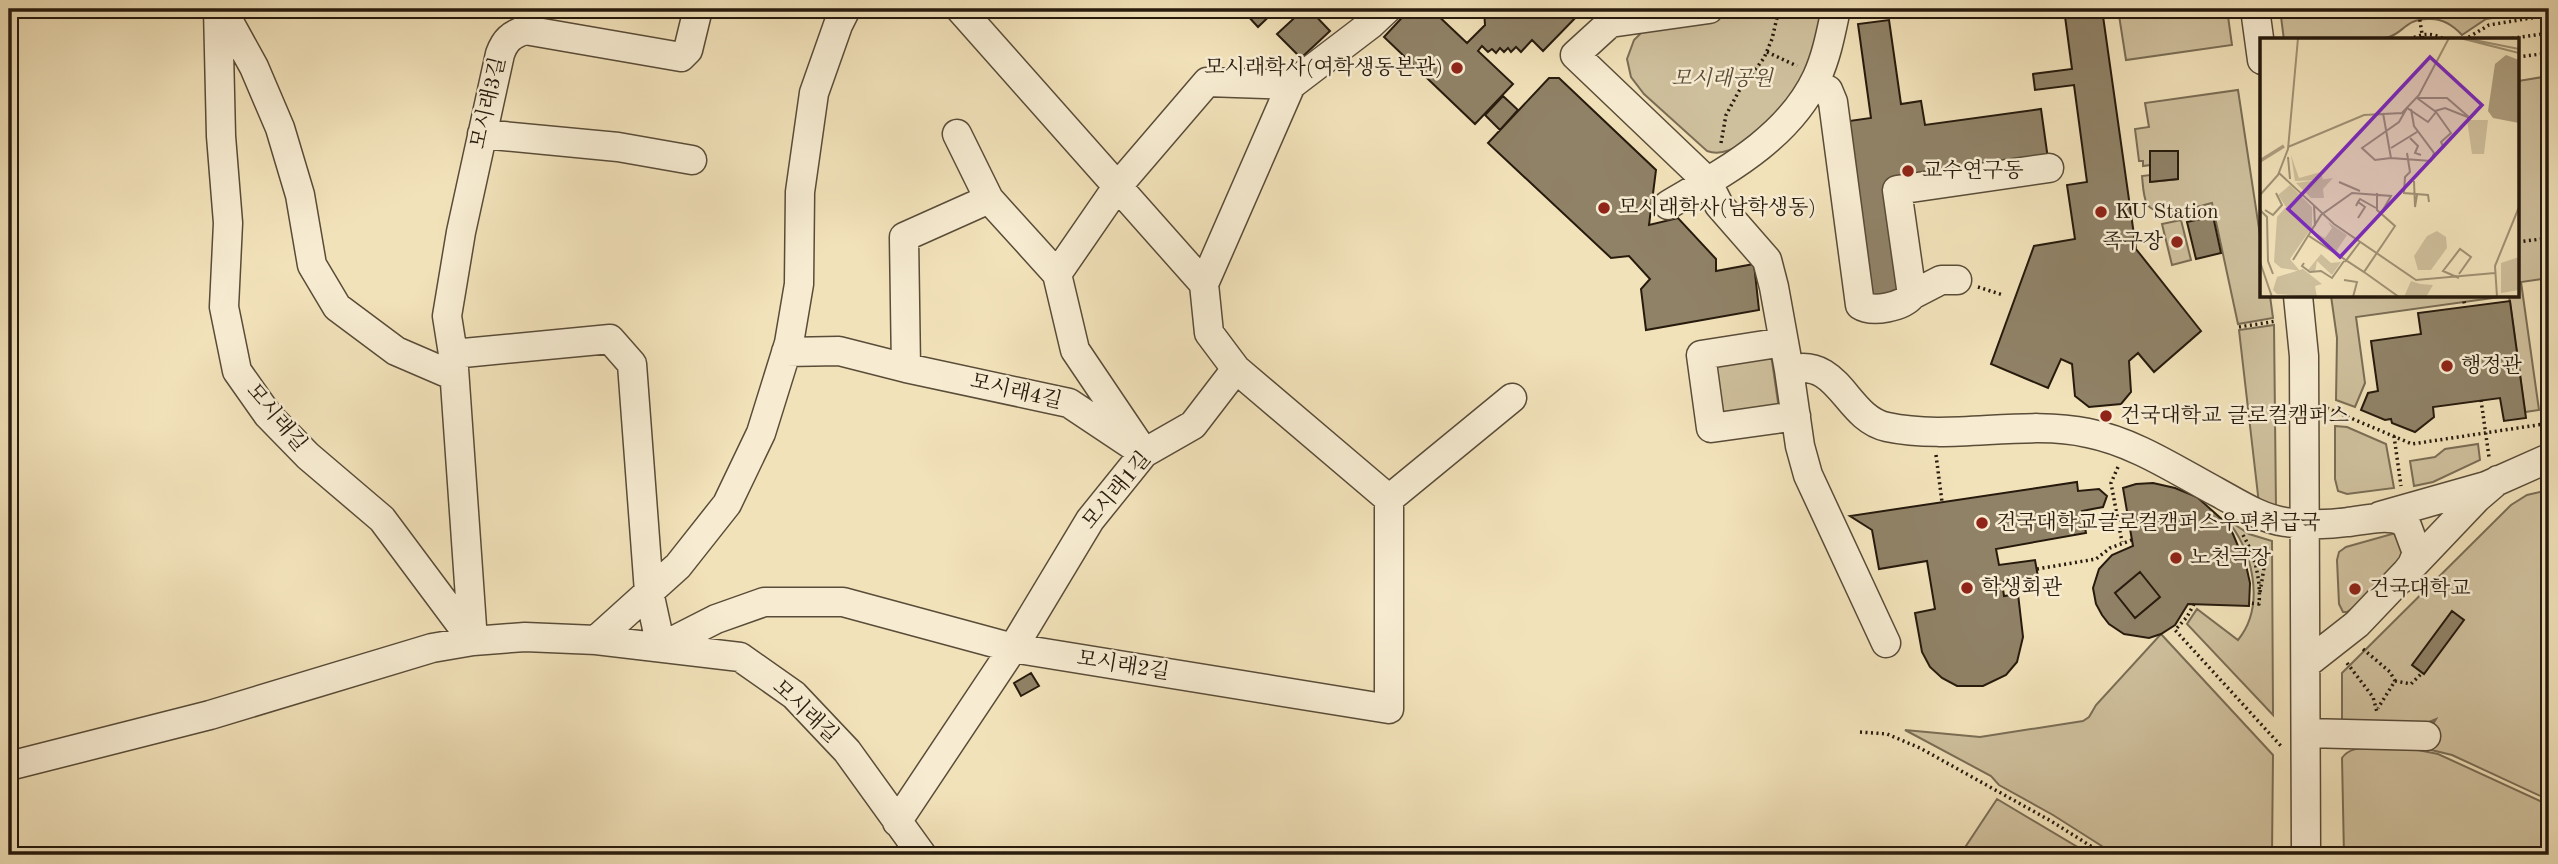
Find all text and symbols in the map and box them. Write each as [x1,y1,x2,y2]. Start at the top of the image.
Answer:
inset map [2260,38,2520,298]
street label: 모시래3길 [466,55,510,151]
place label: 모시래학사(여학생동본관) [1204,55,1443,79]
marker: 모시래학사(여학생동본관) [1449,60,1465,76]
park label: 모시래공원 [1671,67,1774,90]
place label: 교수연구동 [1922,159,2023,182]
marker: 교수연구동 [1900,163,1916,179]
place label: 모시래학사(남학생동) [1618,196,1816,219]
marker: 모시래학사(남학생동) [1596,200,1612,216]
place label: KU Station [2115,202,2219,223]
marker: KU Station [2093,204,2109,220]
place label: 족구장 [2102,230,2164,253]
marker: 족구장 [2169,234,2185,250]
place label: 행정관 [2461,354,2523,377]
marker: 행정관 [2439,358,2455,374]
street label: 모시래4길 [968,369,1064,413]
street label: 모시래길 [242,379,312,456]
place label: 건국대학교 글로컬캠퍼스 [2120,404,2349,427]
marker: 건국대학교 글로컬캠퍼스 [2098,408,2114,424]
street label: 모시래1길 [1077,447,1155,533]
place label: 건국대학교글로컬캠퍼스우편취급국 [1996,511,2321,534]
marker: 건국대학교글로컬캠퍼스우편취급국 [1974,515,1990,531]
place label: 노천극장 [2190,546,2272,569]
marker: 노천극장 [2168,550,2184,566]
place label: 학생회관 [1981,576,2063,599]
place label: 건국대학교 [2369,577,2470,600]
marker: 학생회관 [1959,580,1975,596]
marker: 건국대학교 [2347,581,2363,597]
street label: 모시래2길 [1075,646,1171,684]
street label: 모시래길 [768,675,843,747]

